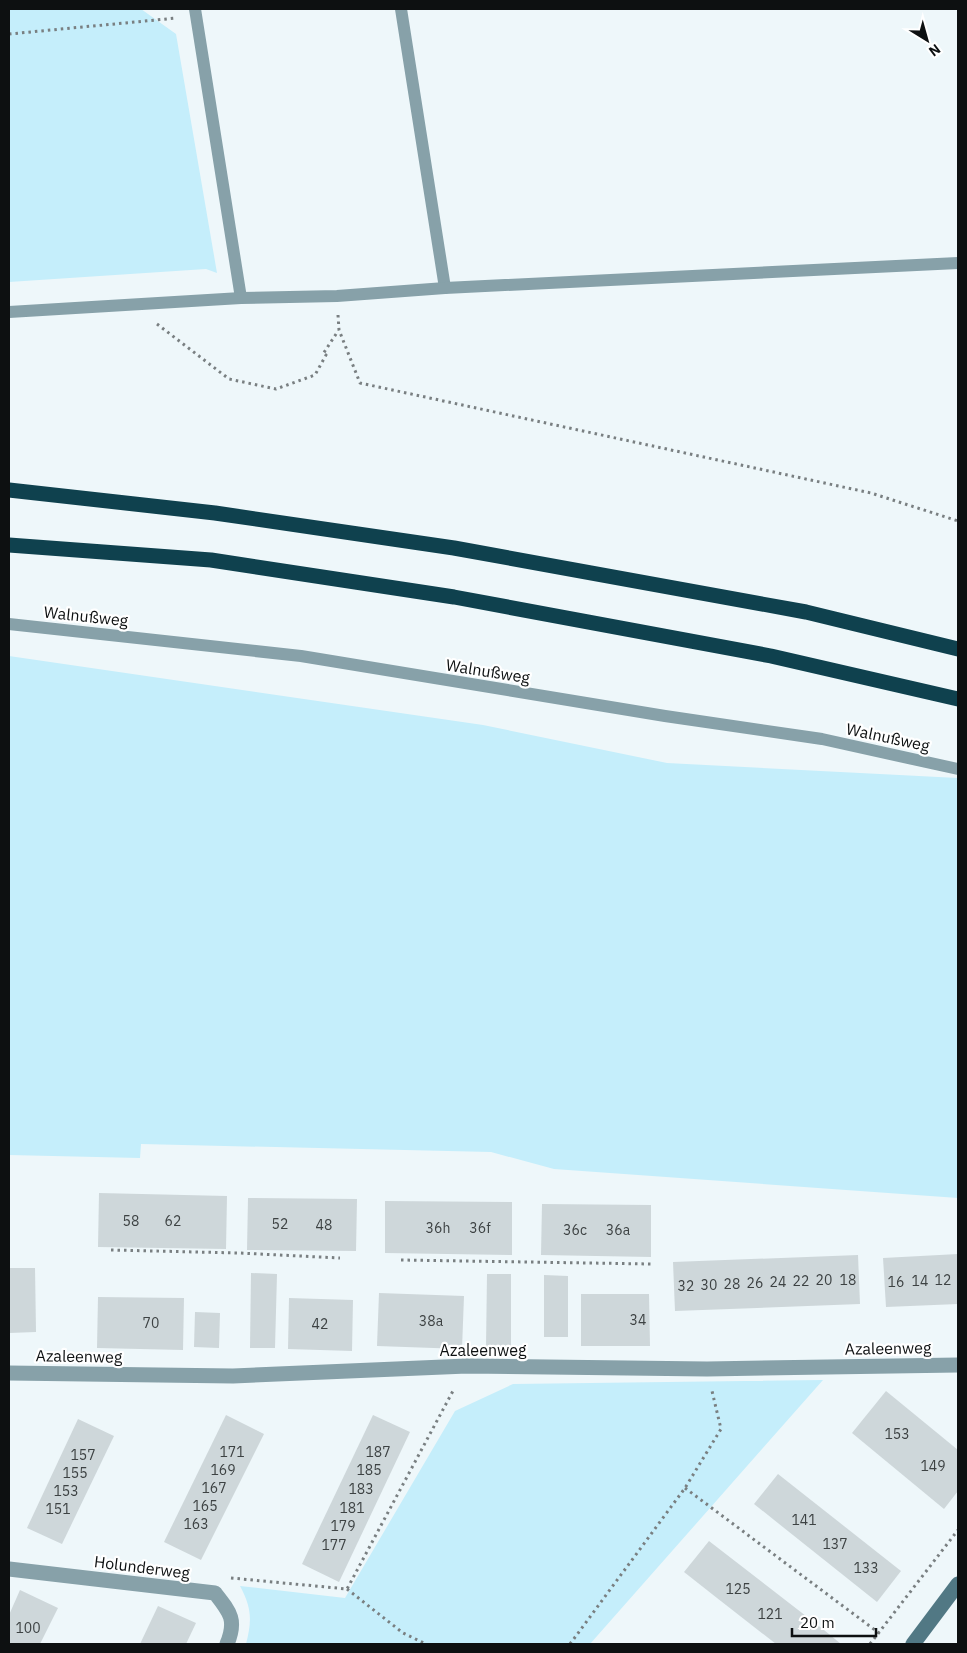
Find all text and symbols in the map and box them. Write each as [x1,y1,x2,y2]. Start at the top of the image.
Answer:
north arrow [902,15,952,65]
text: N [925,40,944,61]
street label: Walnußweg [43,602,130,630]
street label: Walnußweg [445,654,532,688]
street label: Walnußweg [844,718,932,756]
house number: 58 [123,1212,139,1230]
house number: 62 [165,1212,181,1230]
house number: 52 [272,1215,288,1233]
house number: 48 [316,1216,332,1234]
house number: 36h [426,1219,450,1237]
house number: 36f [469,1219,491,1237]
house number: 36c [563,1221,587,1239]
house number: 36a [606,1221,631,1239]
house number: 20 [816,1271,832,1289]
house number: 18 [840,1271,856,1289]
house number: 12 [935,1271,951,1289]
house number: 22 [793,1272,809,1290]
house number: 14 [912,1272,928,1290]
house number: 24 [770,1273,786,1291]
house number: 16 [888,1273,904,1291]
house number: 26 [747,1274,763,1292]
house number: 28 [724,1275,740,1293]
house number: 30 [701,1276,717,1294]
house number: 32 [678,1277,694,1295]
house number: 34 [630,1311,646,1329]
house number: 38a [419,1312,444,1330]
house number: 70 [143,1314,159,1332]
house number: 42 [312,1315,328,1333]
street label: Azaleenweg [844,1337,932,1359]
street label: Azaleenweg [440,1340,527,1360]
street label: Azaleenweg [35,1345,123,1367]
house number: 153 [884,1425,910,1443]
house number: 171 [219,1443,245,1461]
house number: 187 [365,1443,391,1461]
house number: 157 [70,1446,96,1464]
house number: 149 [920,1457,946,1475]
house number: 169 [210,1461,236,1479]
house number: 185 [356,1461,382,1479]
house number: 155 [62,1464,88,1482]
house number: 167 [201,1479,227,1497]
house number: 183 [348,1480,374,1498]
house number: 153 [53,1482,79,1500]
house number: 165 [192,1497,218,1515]
house number: 181 [339,1499,365,1517]
house number: 151 [45,1500,71,1518]
house number: 141 [791,1511,817,1529]
house number: 163 [183,1515,209,1533]
house number: 179 [330,1517,356,1535]
house number: 137 [822,1535,848,1553]
house number: 177 [321,1536,347,1554]
street label: Holunderweg [93,1551,192,1583]
house number: 133 [853,1559,879,1577]
house number: 125 [725,1580,751,1598]
house number: 121 [757,1605,783,1623]
scale bar [792,1606,876,1638]
text: 20 m [800,1613,835,1632]
house number: 100 [15,1619,41,1637]

